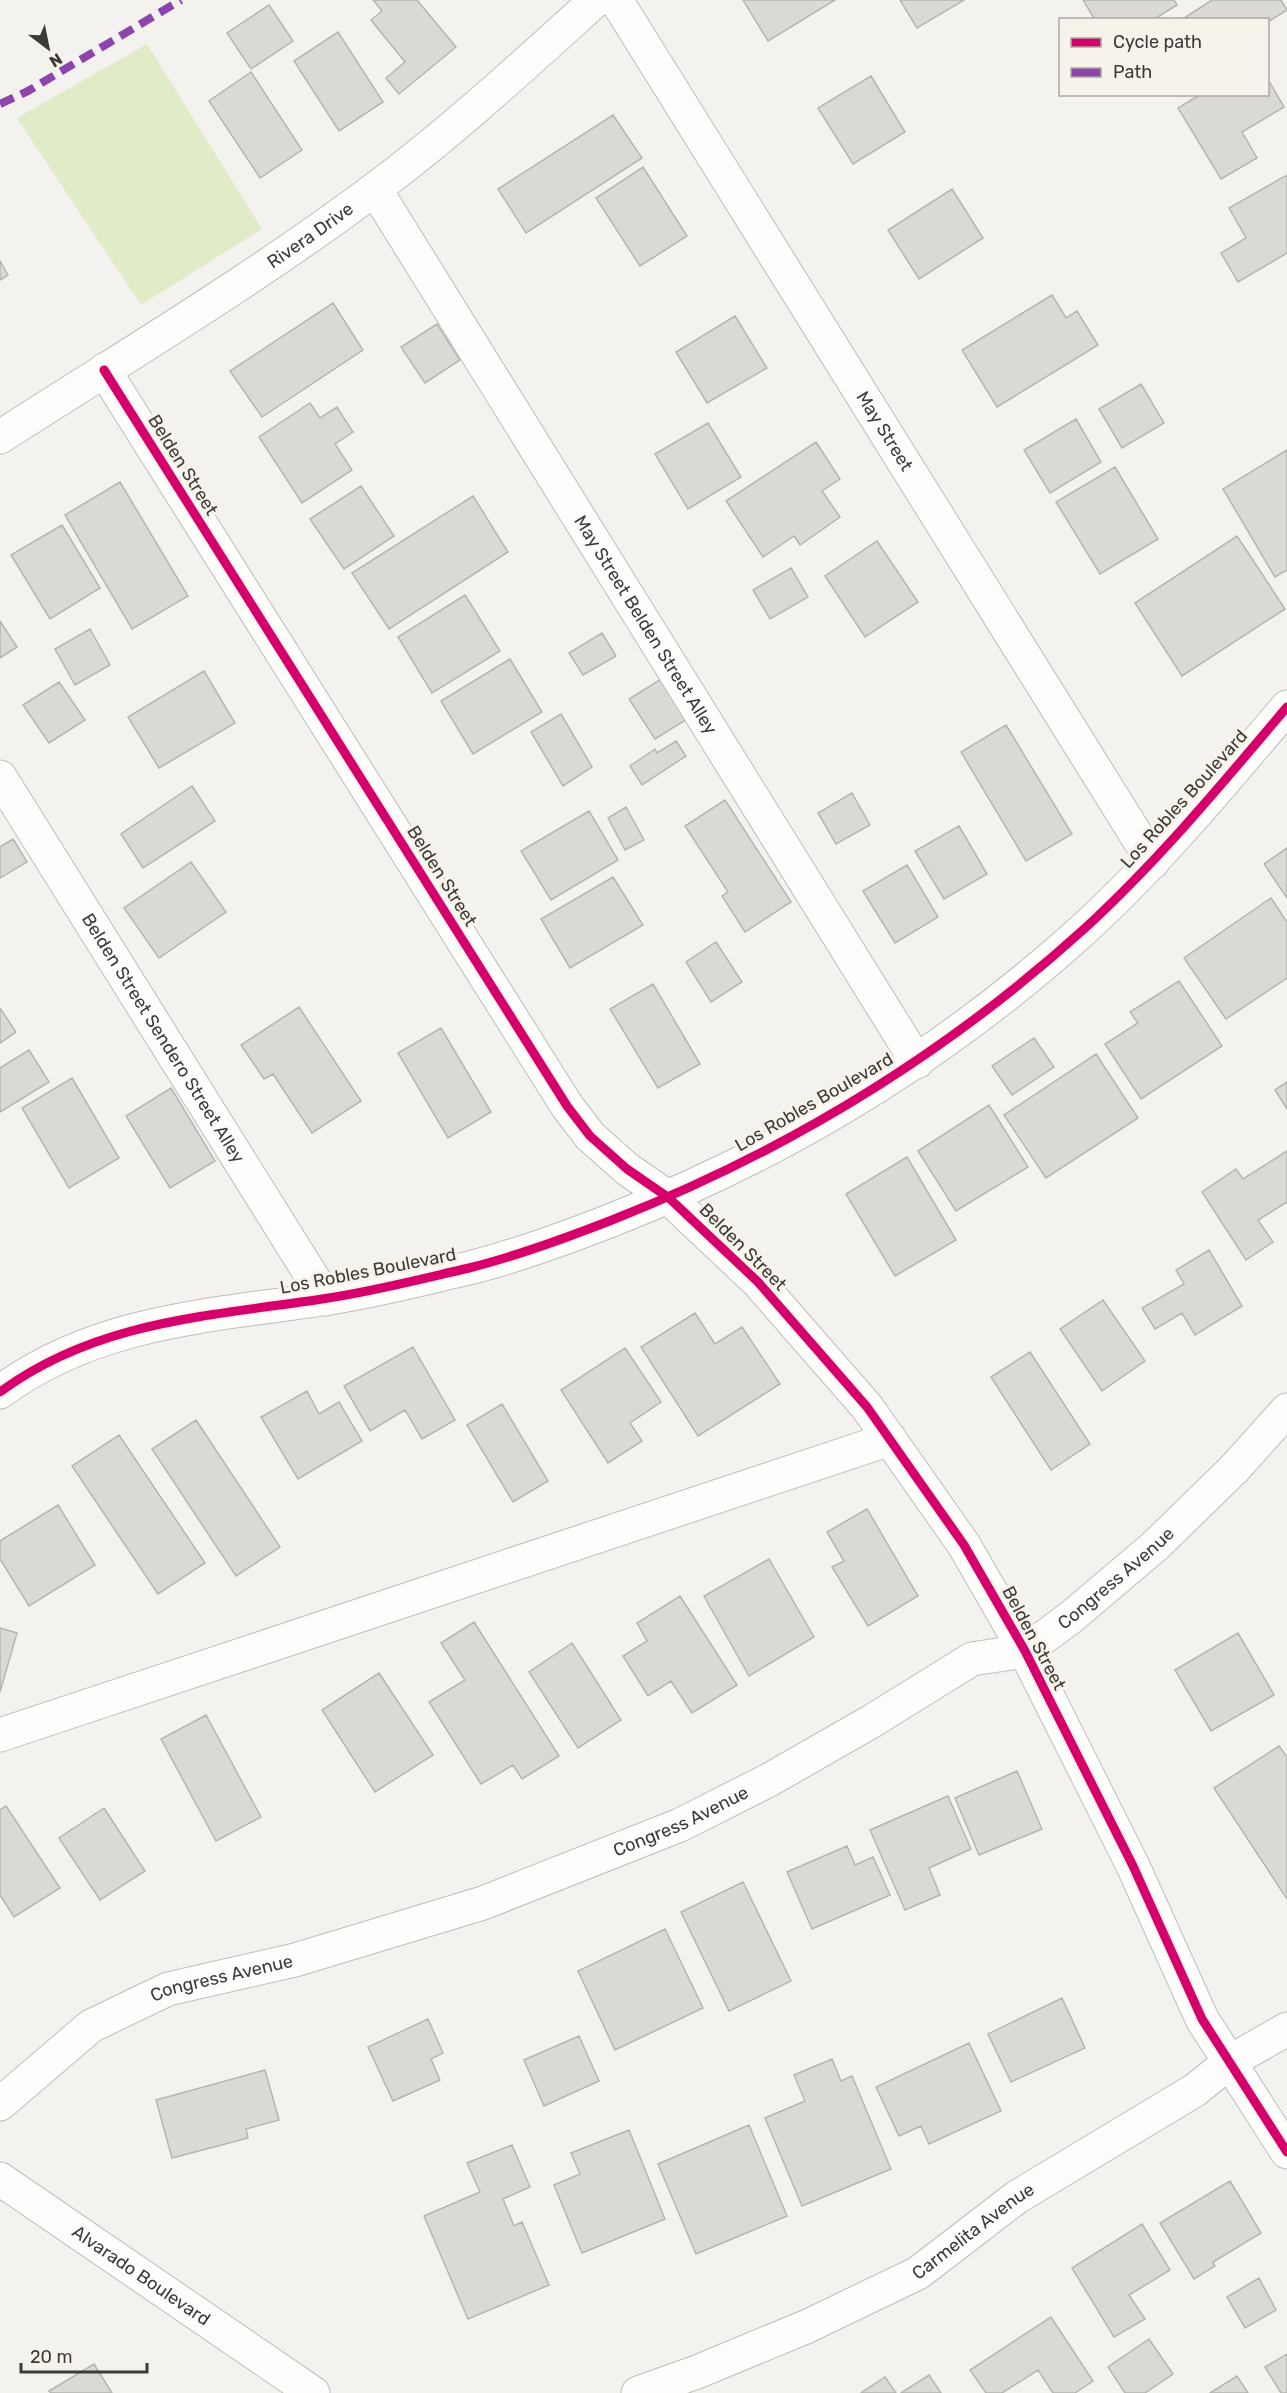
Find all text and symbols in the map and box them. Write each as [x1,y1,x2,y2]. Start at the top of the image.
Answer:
north arrow [18,18,78,78]
legend [1059,18,1269,96]
text: Cycle path [1113,31,1202,53]
text: N [46,49,66,71]
text: Path [1113,61,1152,83]
street label: Rivera Drive [263,198,358,273]
street label: May Street [851,387,918,475]
street label: Belden Street [143,411,223,519]
street label: May Street Belden Street Alley [569,511,722,738]
street label: Los Robles Boulevard [1116,725,1252,873]
street label: Belden Street [402,822,482,930]
street label: Belden Street Sendero Street Alley [77,909,249,1167]
street label: Los Robles Boulevard [731,1048,897,1156]
street label: Belden Street [695,1199,791,1295]
street label: Los Robles Boulevard [278,1243,458,1299]
street label: Congress Avenue [1053,1523,1179,1634]
street label: Belden Street [997,1582,1071,1694]
street label: Congress Avenue [610,1781,752,1861]
street label: Congress Avenue [147,1950,295,2007]
street label: Carmelita Avenue [908,2178,1038,2285]
street label: Alvarado Boulevard [68,2221,214,2330]
scale bar [21,2336,147,2374]
text: 20 m [30,2346,72,2368]

